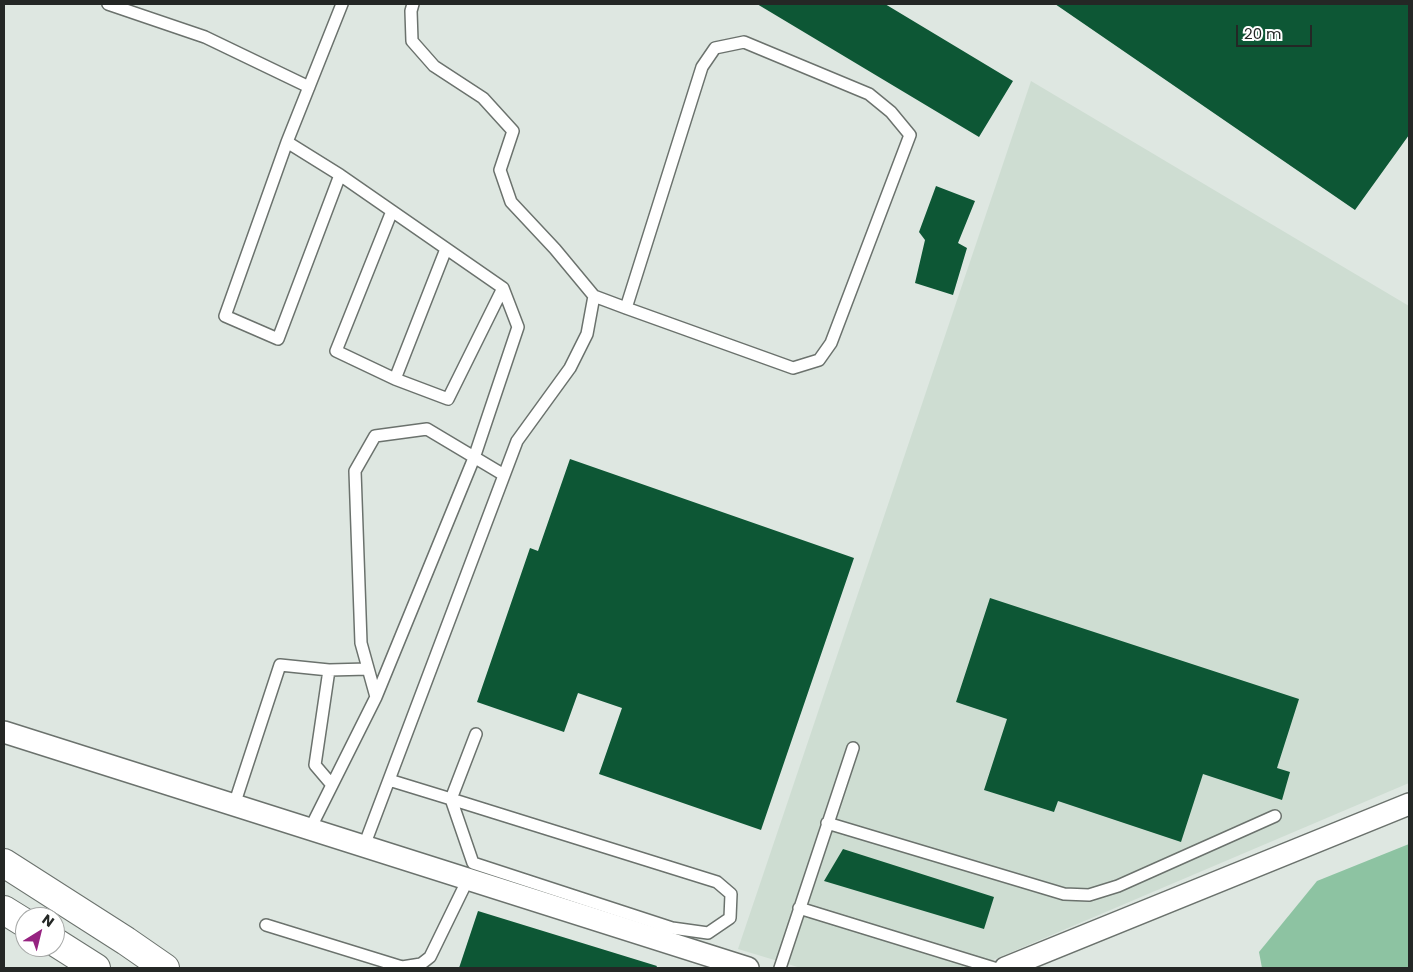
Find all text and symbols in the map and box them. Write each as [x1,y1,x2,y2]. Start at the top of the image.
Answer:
scale bar [1238,15,1314,47]
text: 20 m [1244,23,1282,44]
north arrow [15,907,65,957]
text: N [38,909,58,932]

